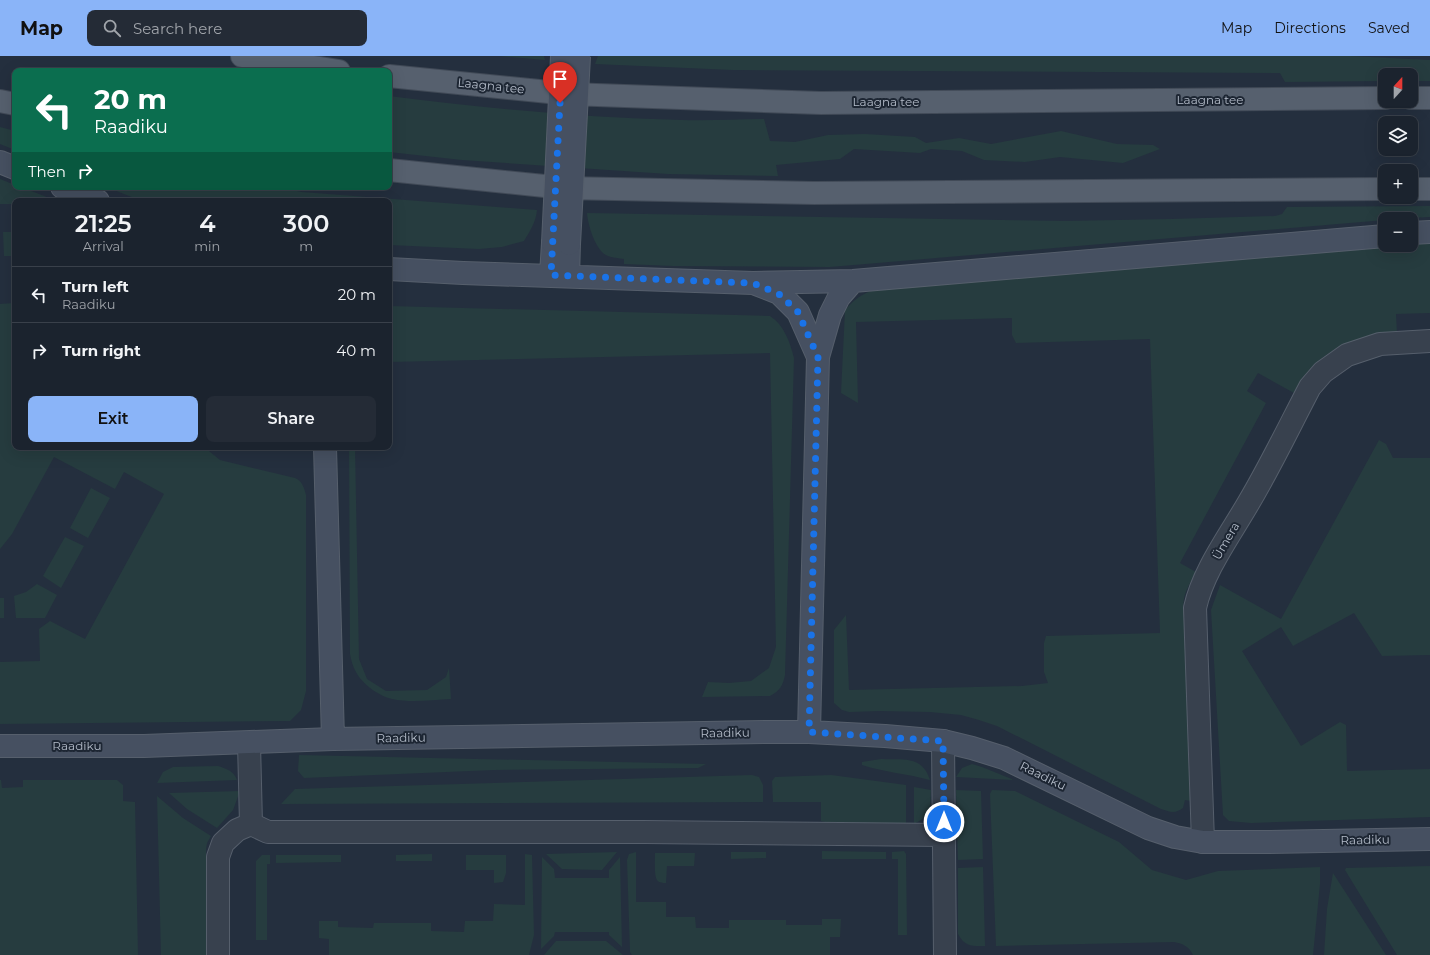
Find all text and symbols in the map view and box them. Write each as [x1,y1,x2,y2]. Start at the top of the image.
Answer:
search box [87,10,367,46]
text: Map [20,17,63,40]
icon: search [101,17,123,39]
text: Search here [133,19,222,38]
text: Map [1221,19,1252,37]
text: Directions [1274,19,1346,37]
text: Saved [1368,19,1410,37]
pin [543,62,577,103]
icon: arrive [549,68,571,90]
north arrow [1378,68,1418,108]
map controls [1378,68,1418,252]
street label: Laagna tee [457,75,525,96]
text: 20 m [94,82,167,116]
icon: left [28,84,80,136]
street label: Laagna tee [1177,92,1243,107]
street label: Laagna tee [853,94,919,109]
text: Raadiku [94,116,168,138]
button: layers [1378,116,1418,156]
icon: right [74,160,96,182]
text: Then [28,162,66,181]
button: + [1378,164,1418,204]
text: 21:25 [75,209,132,238]
text: 4 [199,209,215,238]
text: 300 [283,209,329,238]
button: − [1378,212,1418,252]
text: Arrival [83,238,124,254]
text: min [194,238,220,254]
text: m [299,238,313,254]
text: Turn left [62,277,129,296]
icon: left [28,284,50,306]
text: 20 m [338,285,376,304]
text: Raadiku [62,296,115,312]
icon: right [28,340,50,362]
text: Turn right [62,341,141,360]
text: 40 m [336,341,376,360]
button: Exit [28,396,198,442]
button: Share [206,396,376,442]
street label: Ümera [1209,519,1242,562]
street label: Raadiku [700,725,750,740]
street label: Raadiku [376,730,426,745]
street label: Raadiku [52,738,102,753]
street label: Raadiku [1018,758,1069,793]
position arrow [923,801,965,843]
street label: Raadiku [1340,832,1390,847]

